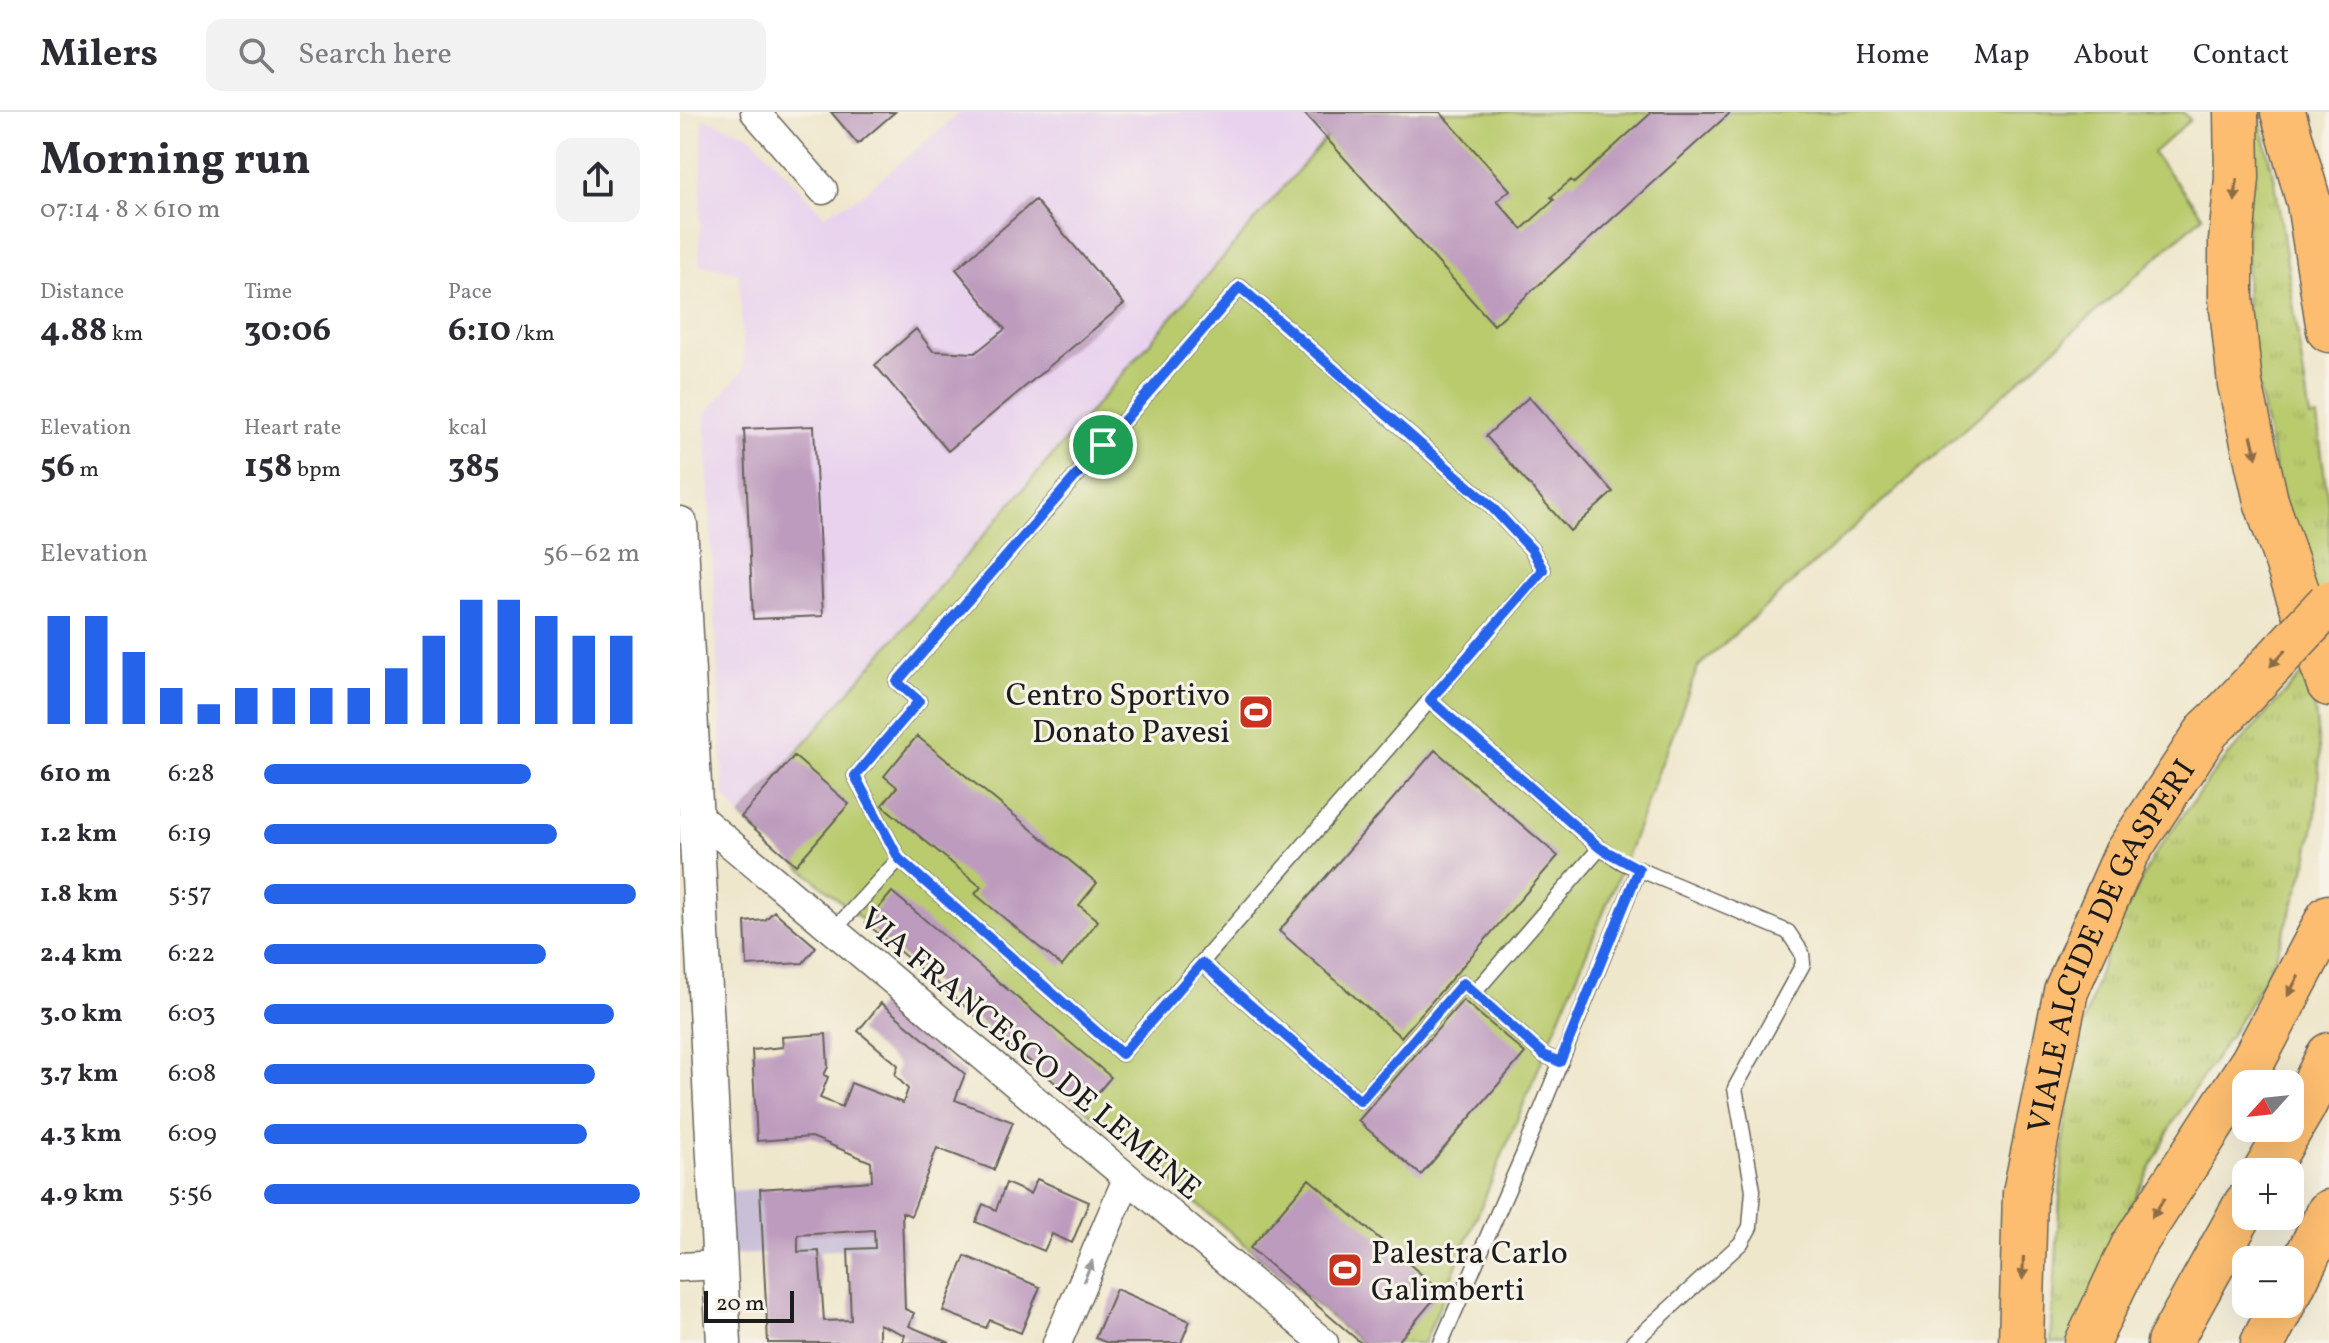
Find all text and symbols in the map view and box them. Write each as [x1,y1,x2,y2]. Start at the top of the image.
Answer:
search box [206,19,766,91]
text: Milers [40,29,158,82]
icon: search [234,33,278,77]
text: Search here [298,34,452,76]
text: Home [1855,36,1929,75]
text: Map [1973,36,2029,75]
text: About [2073,36,2149,75]
text: Contact [2193,36,2289,75]
text: Morning run [40,131,311,192]
button: share [556,138,640,222]
one-way arrow [2230,178,2243,203]
text: 07:14 · 8 × 610 m [40,192,220,228]
text: Distance [40,277,124,308]
text: Time [244,277,292,308]
text: Pace [448,277,492,308]
text: 4.88 [40,308,107,355]
text: 30:06 [244,308,331,355]
text: 6:10 [448,308,511,355]
text: km [107,319,143,350]
text: /km [511,319,555,350]
pin [1069,411,1137,479]
text: Elevation [40,413,131,444]
text: Heart rate [244,413,341,444]
text: kcal [448,413,487,444]
icon: arrive [1081,423,1125,467]
one-way arrow [2248,435,2261,460]
text: 56 [40,444,75,491]
text: 158 [244,444,293,491]
text: 385 [448,444,500,491]
text: m [75,455,99,486]
text: bpm [293,455,341,486]
text: Elevation [40,536,148,572]
text: 56–62 m [543,536,640,572]
one-way arrow [2269,648,2287,667]
place label: Centro Sportivo Donato Pavesi [1006,675,1230,756]
sports icon: Centro Sportivo Donato Pavesi [1237,693,1275,731]
street label: VIALE ALCIDE DE GASPERI [2019,752,2208,1137]
text: 610 m [40,756,111,792]
text: 6:28 [168,756,214,792]
text: 1.2 km [40,816,117,852]
text: 6:19 [168,816,211,852]
text: 1.8 km [40,876,118,912]
text: 5:57 [168,876,212,912]
street label: VIA FRANCESCO DE LEMENE [849,899,1210,1212]
text: 2.4 km [40,936,123,972]
text: 6:22 [168,936,215,972]
one-way arrow [2286,974,2299,997]
text: 3.0 km [40,996,123,1032]
text: 6:03 [168,996,216,1032]
text: 3.7 km [40,1056,118,1092]
text: 6:08 [168,1056,216,1092]
north arrow [2232,1070,2304,1142]
map controls [2232,1070,2304,1318]
text: 4.3 km [40,1116,122,1152]
text: 6:09 [168,1116,217,1152]
button: + [2232,1158,2304,1230]
text: 4.9 km [40,1176,124,1212]
text: 5:56 [168,1176,212,1212]
one-way arrow [2150,1197,2165,1218]
place label: Palestra Carlo Galimberti [1371,1233,1568,1314]
button: − [2232,1246,2304,1318]
sports icon: Palestra Carlo Galimberti [1326,1251,1364,1289]
one-way arrow [2017,1256,2029,1281]
one-way arrow [1081,1259,1094,1283]
scale bar [704,1287,794,1323]
text: 20 m [716,1289,765,1320]

